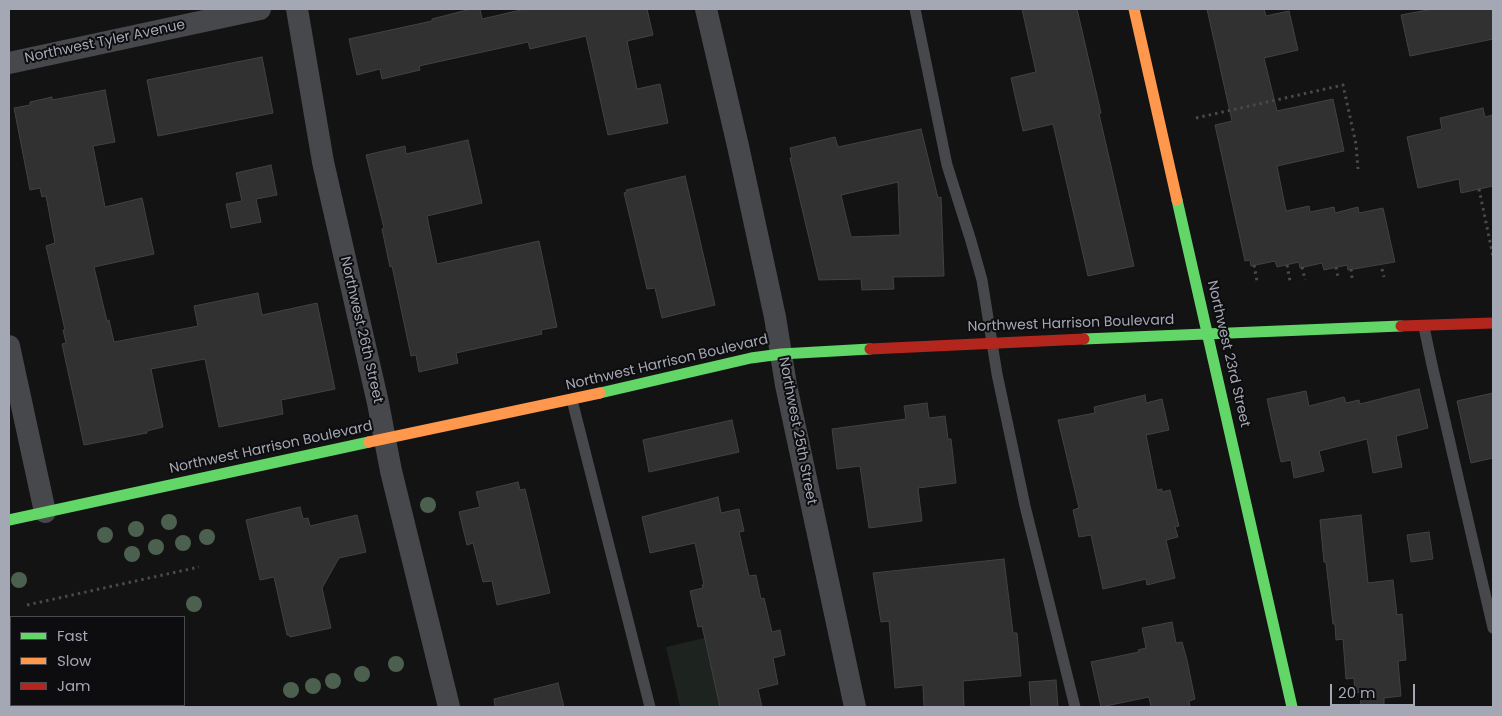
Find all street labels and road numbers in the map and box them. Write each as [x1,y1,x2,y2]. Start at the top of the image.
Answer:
street label: Northwest Tyler Avenue [23,17,187,67]
street label: Northwest 26th Street [336,255,386,405]
street label: Northwest 23rd Street [1203,279,1253,429]
street label: Northwest Harrison Boulevard [967,312,1175,336]
street label: Northwest Harrison Boulevard [564,332,770,394]
street label: Northwest 25th Street [774,356,820,506]
street label: Northwest Harrison Boulevard [168,418,374,478]

